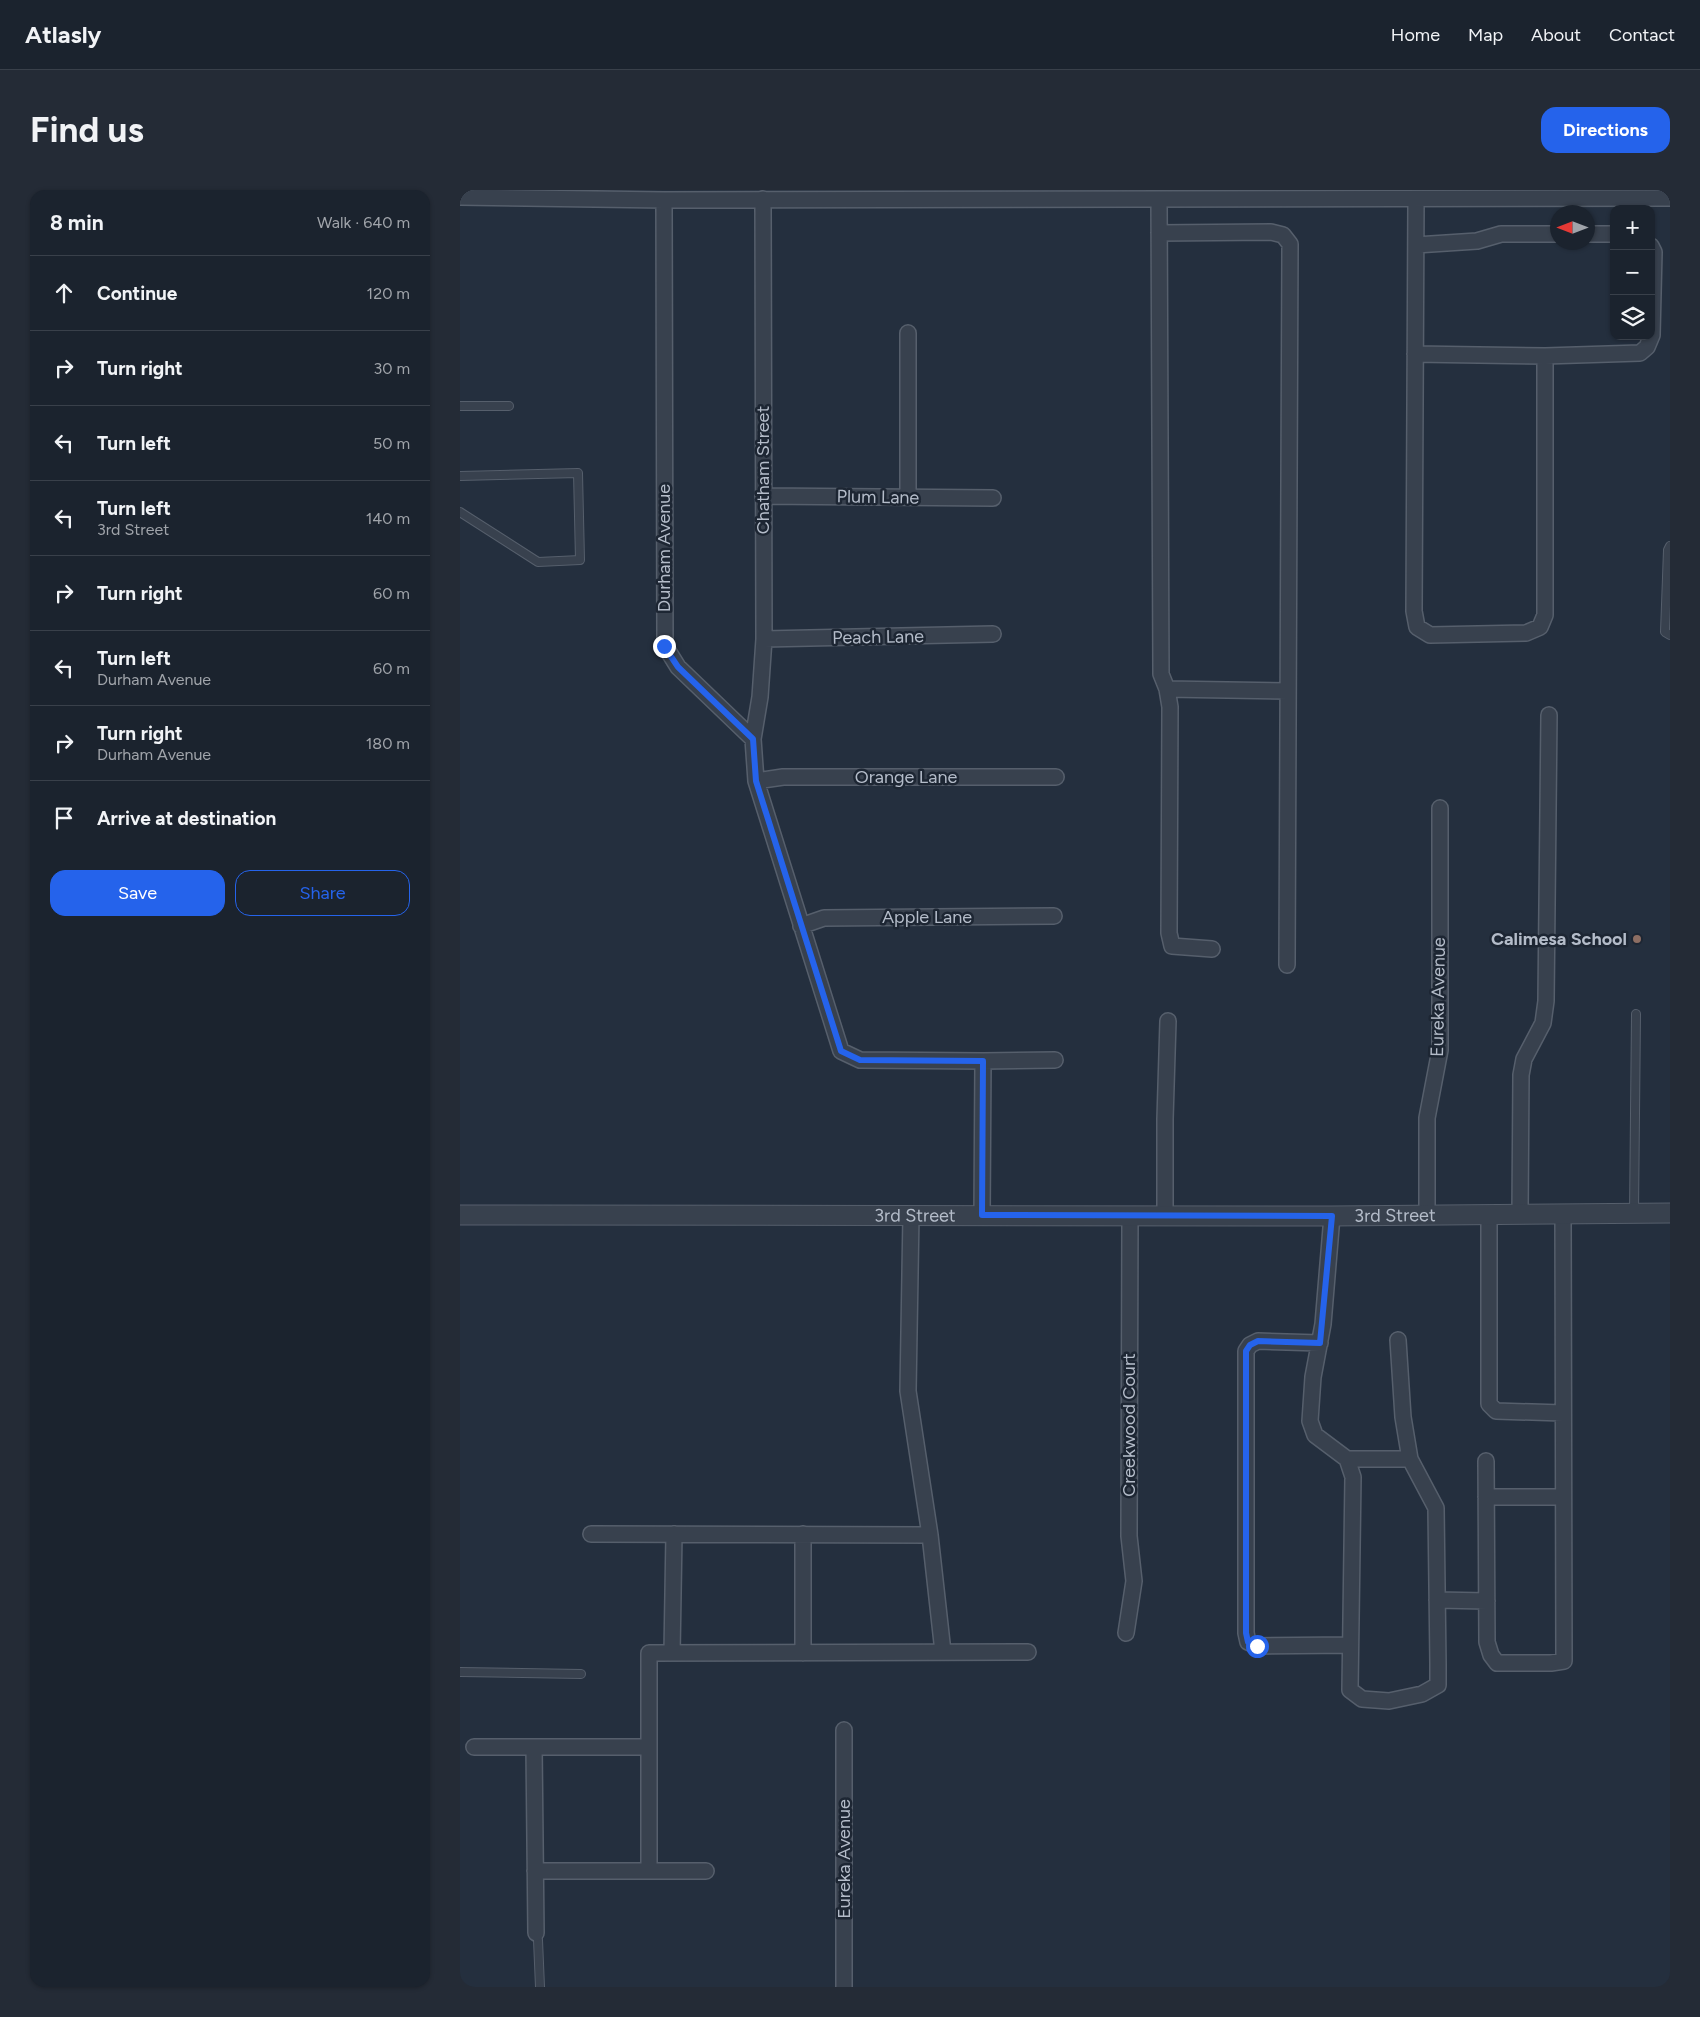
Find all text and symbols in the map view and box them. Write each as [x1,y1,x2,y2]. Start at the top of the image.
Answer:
text: Atlasly [25,20,101,49]
text: Home [1391,24,1440,46]
text: Map [1468,24,1503,46]
text: About [1531,24,1581,46]
text: Contact [1609,24,1675,46]
button: Directions [1541,107,1670,153]
text: Find us [30,109,144,151]
north arrow [1550,205,1595,250]
map controls [1610,205,1655,340]
button: + [1610,205,1655,250]
text: 8 min [50,210,104,235]
text: Walk · 640 m [317,213,410,232]
button: − [1610,250,1655,295]
icon: ahead [50,279,78,307]
text: Continue [97,282,177,305]
text: 120 m [367,284,410,303]
button: layers [1610,295,1655,340]
icon: right [50,354,78,382]
text: Turn right [97,357,183,380]
text: 30 m [373,359,410,378]
street label: Chatham Street [752,406,774,534]
icon: left [50,429,78,457]
text: Turn left [97,432,171,455]
text: 50 m [373,434,410,453]
street label: Durham Avenue [653,484,675,612]
street label: Plum Lane [837,485,920,509]
text: Turn left [97,497,171,520]
icon: left [50,504,78,532]
text: 140 m [366,509,410,528]
text: 3rd Street [97,520,169,539]
icon: right [50,579,78,607]
text: Turn right [97,582,183,605]
text: 60 m [373,584,410,603]
street label: Peach Lane [832,625,924,649]
route end [653,635,676,658]
text: Turn left [97,647,171,670]
icon: left [50,654,78,682]
text: 60 m [373,659,410,678]
text: Durham Avenue [97,670,211,689]
text: Turn right [97,722,183,745]
icon: right [50,729,78,757]
text: 180 m [366,734,410,753]
text: Durham Avenue [97,745,211,764]
street label: Orange Lane [855,766,957,788]
icon: arrive [50,804,78,832]
text: Arrive at destination [97,807,276,830]
button: Save [50,870,225,916]
button: Share [235,870,410,916]
street label: Apple Lane [882,906,972,928]
place label: Calimesa School [1491,928,1627,950]
marker: Calimesa School [1631,933,1643,945]
street label: Eureka Avenue [1426,937,1450,1057]
street label: 3rd Street [874,1204,956,1227]
street label: 3rd Street [1354,1204,1436,1227]
street label: Creekwood Court [1118,1353,1140,1497]
route start [1246,1635,1269,1658]
street label: Eureka Avenue [833,1799,855,1919]

